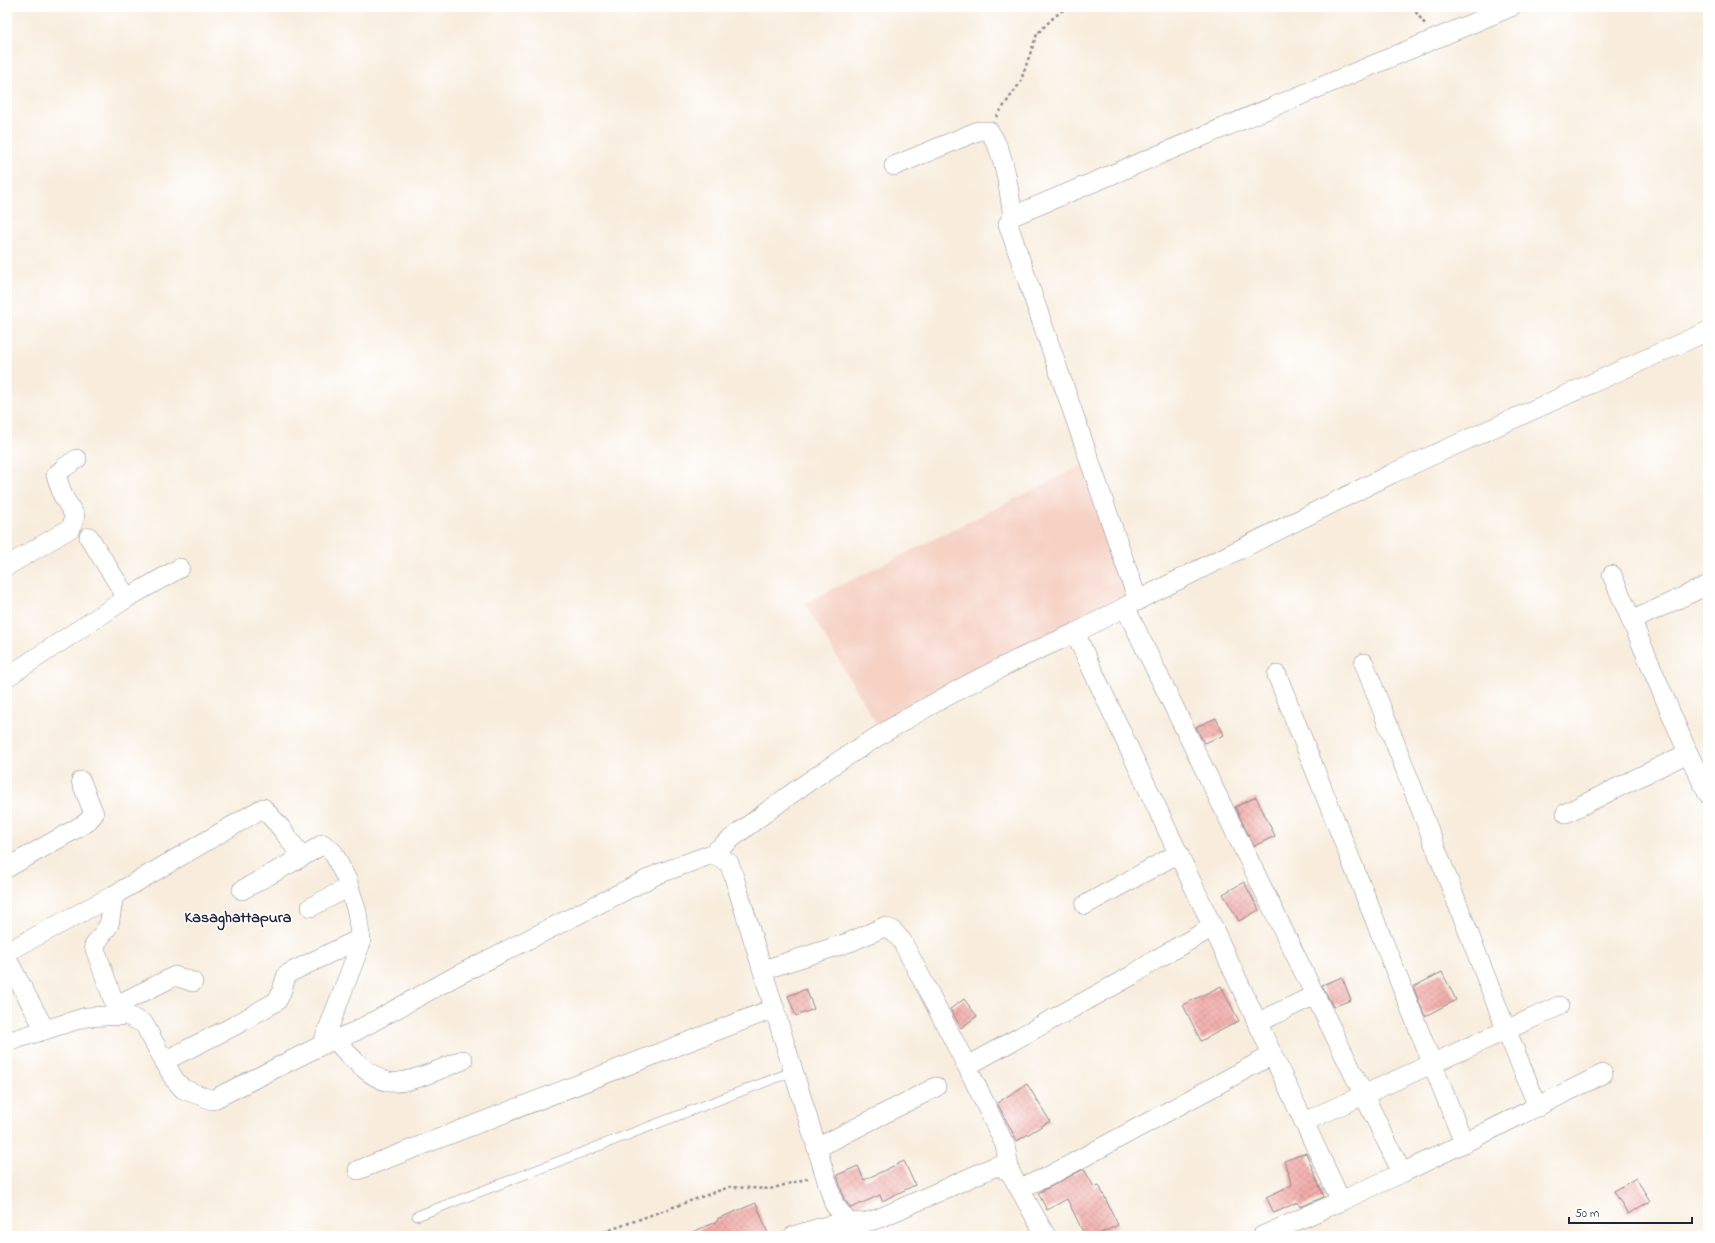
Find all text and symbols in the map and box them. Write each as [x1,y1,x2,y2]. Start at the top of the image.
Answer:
district label: Kasaghattapura [185,906,292,931]
scale bar [1569,1199,1692,1225]
text: 50 m [1575,1205,1599,1223]

